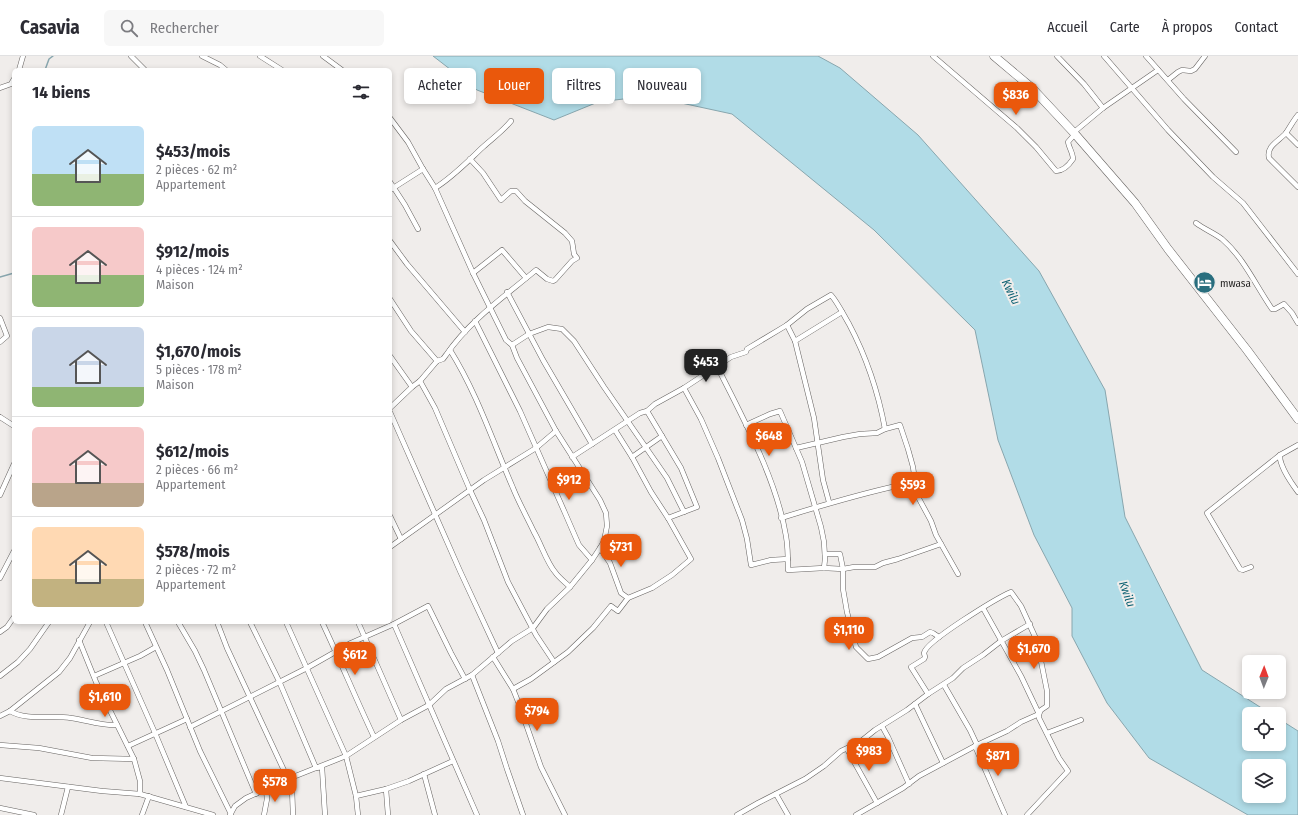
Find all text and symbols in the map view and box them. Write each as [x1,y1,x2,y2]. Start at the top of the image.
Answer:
search box [104,10,384,46]
text: Casavia [20,16,80,39]
icon: search [118,17,140,39]
text: Rechercher [150,19,219,37]
text: Accueil [1047,19,1088,36]
text: Carte [1110,19,1140,36]
text: À propos [1162,19,1213,36]
text: Contact [1235,19,1278,36]
chip: Acheter [404,68,476,104]
chip: Louer [484,68,544,104]
chip: Filtres [552,68,615,104]
chip: Nouveau [623,68,701,104]
icon: filters [350,81,372,103]
text: 14 biens [32,82,90,103]
pin: $836 [992,82,1040,116]
text: $836 [1003,87,1029,102]
text: $453/mois [156,141,230,162]
icon: home [64,142,112,190]
text: 2 pièces · 62 m² [156,162,237,177]
text: Appartement [156,177,225,192]
text: $912/mois [156,241,229,262]
icon: home [64,243,112,291]
text: 4 pièces · 124 m² [156,262,243,277]
hotel icon: mwasa [1192,270,1218,296]
text: Maison [156,277,194,292]
water label: Kwilu [999,277,1023,307]
place label: mwasa [1220,277,1251,290]
text: $1,670/mois [156,341,241,362]
icon: home [64,343,112,391]
pin: $453 [682,349,730,383]
text: $453 [693,354,719,369]
text: 5 pièces · 178 m² [156,362,242,377]
text: Maison [156,377,194,392]
pin: $648 [745,423,793,457]
text: $648 [756,428,782,443]
text: $612/mois [156,441,229,462]
icon: home [64,443,112,491]
text: 2 pièces · 66 m² [156,462,238,477]
pin: $912 [545,467,593,501]
text: $912 [557,472,581,487]
pin: $593 [889,472,937,506]
text: Appartement [156,477,225,492]
text: $593 [900,477,926,492]
pin: $731 [597,534,645,568]
text: $731 [609,539,633,554]
text: $578/mois [156,541,230,562]
icon: home [64,543,112,591]
text: 2 pièces · 72 m² [156,562,236,577]
text: Appartement [156,577,225,592]
water label: Kwilu [1116,579,1138,609]
pin: $1,110 [816,617,882,651]
text: $1,110 [833,622,865,637]
pin: $1,670 [1001,636,1067,670]
text: $1,670 [1017,641,1051,656]
pin: $612 [331,642,379,676]
text: $612 [343,647,367,662]
north arrow [1242,655,1286,699]
map controls [1242,655,1286,803]
pin: $1,610 [72,684,138,718]
text: $1,610 [88,689,122,704]
pin: $794 [513,698,561,732]
text: $794 [524,703,550,718]
button: locate [1242,707,1286,751]
pin: $983 [845,738,893,772]
text: $983 [856,743,882,758]
pin: $871 [974,743,1022,777]
text: $871 [986,748,1010,763]
button: layers [1242,759,1286,803]
pin: $578 [251,769,299,803]
text: $578 [263,774,287,789]

